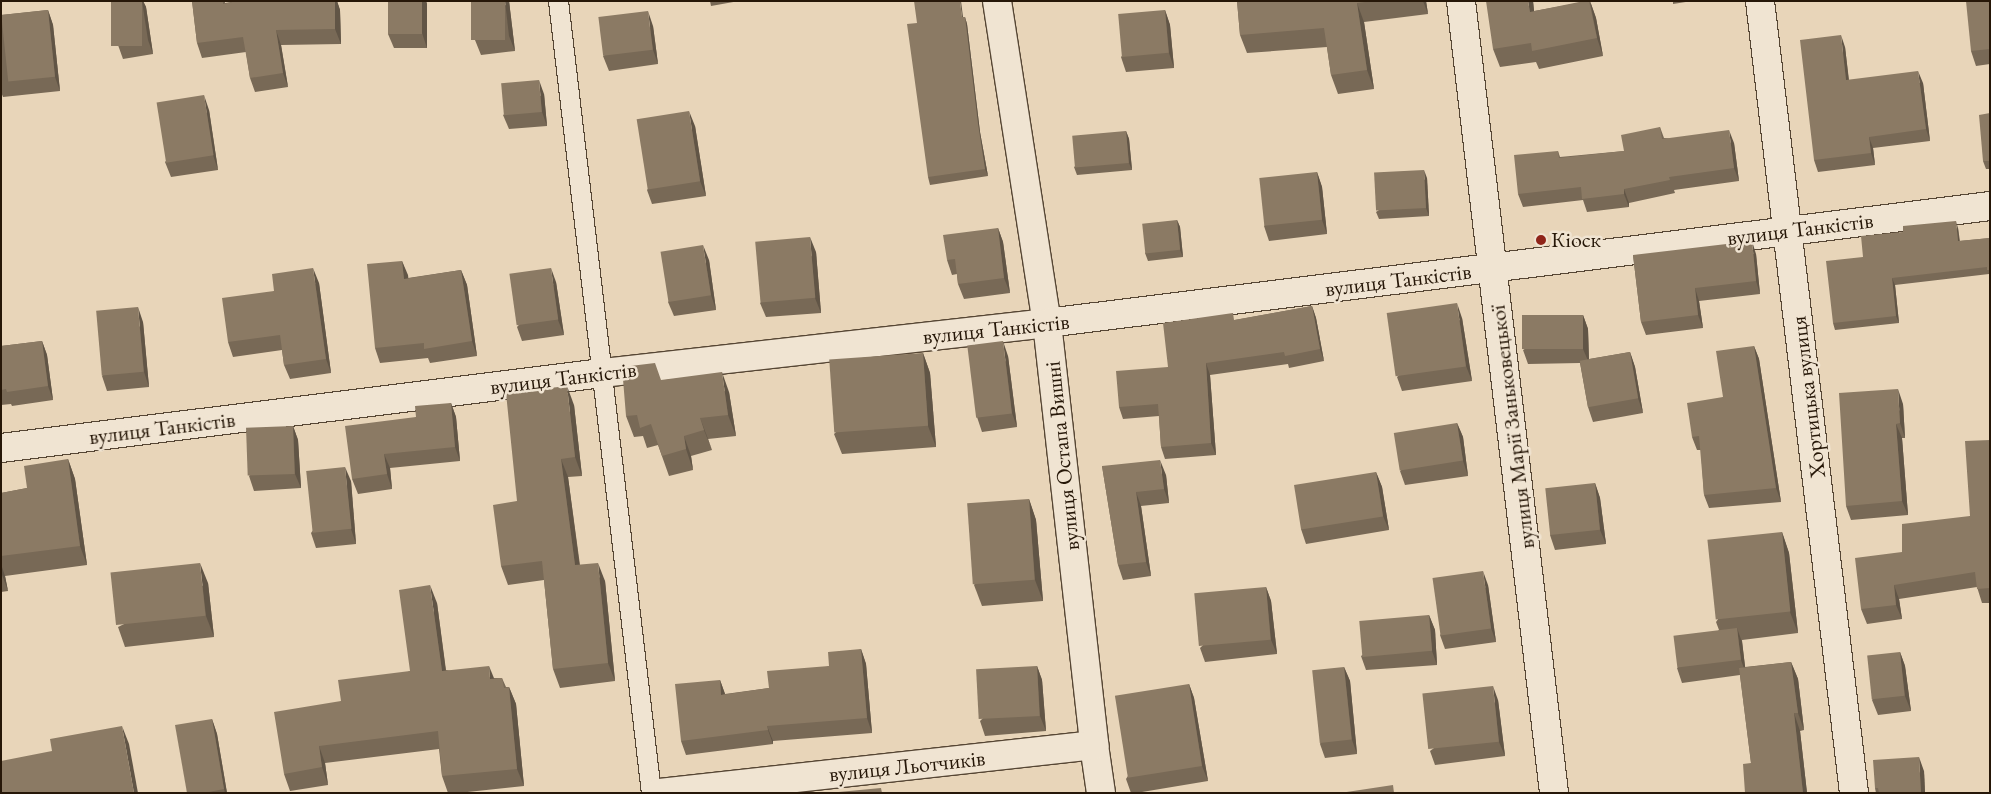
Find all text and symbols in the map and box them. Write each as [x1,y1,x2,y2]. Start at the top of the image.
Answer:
street label: вулиця Танкістів [1725,207,1875,251]
place label: Кіоск [1551,227,1601,253]
marker: Кіоск [1535,234,1547,246]
street label: вулиця Танкістів [1323,258,1473,302]
street label: вулиця Марії Заньковецької [1484,303,1540,551]
street label: вулиця Танкістів [921,308,1071,350]
street label: Хортицька вулиця [1785,314,1831,480]
street label: вулиця Танкістів [488,356,638,400]
street label: вулиця Остапа Вишні [1039,360,1085,552]
street label: вулиця Танкістів [87,406,237,450]
street label: вулиця Льотчиків [828,745,986,787]

